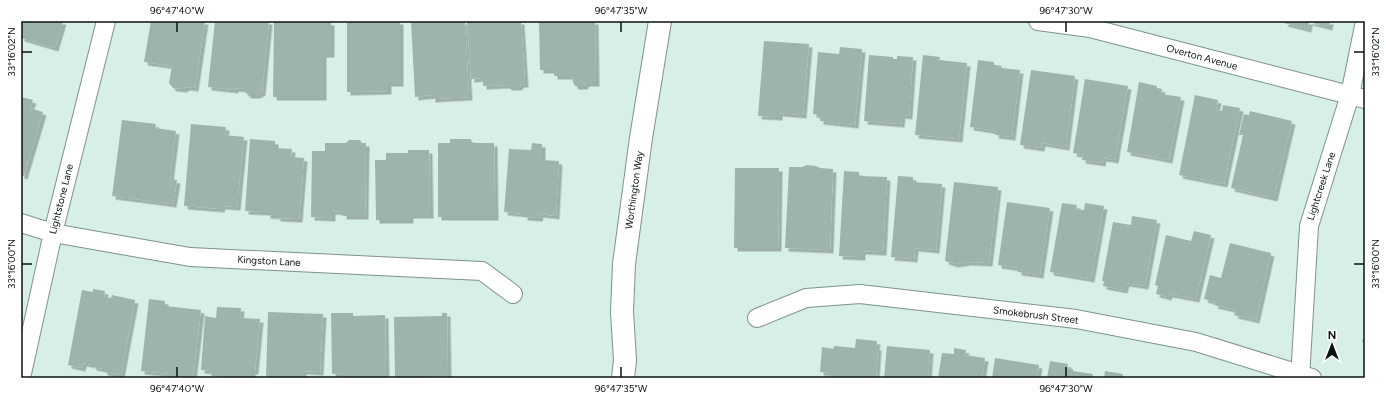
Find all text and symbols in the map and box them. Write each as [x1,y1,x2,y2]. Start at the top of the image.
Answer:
text: 96°47'40"W [150,4,204,17]
text: 96°47'35"W [595,4,648,17]
text: 96°47'30"W [1039,4,1093,17]
text: 33°16'02"N [5,27,18,77]
text: 33°16'02"N [1369,27,1382,77]
street label: Overton Avenue [1165,41,1240,73]
street label: Worthington Way [622,149,646,230]
street label: Lightcreek Lane [1304,150,1338,222]
street label: Lightstone Lane [46,162,76,235]
text: 33°16'00"N [5,239,18,289]
text: 33°16'00"N [1369,239,1382,289]
street label: Kingston Lane [237,253,302,269]
street label: Smokebrush Street [992,303,1080,327]
north arrow [1312,325,1352,365]
text: N [1328,329,1336,342]
text: 96°47'40"W [150,382,204,395]
text: 96°47'35"W [595,382,648,395]
text: 96°47'30"W [1039,382,1093,395]

